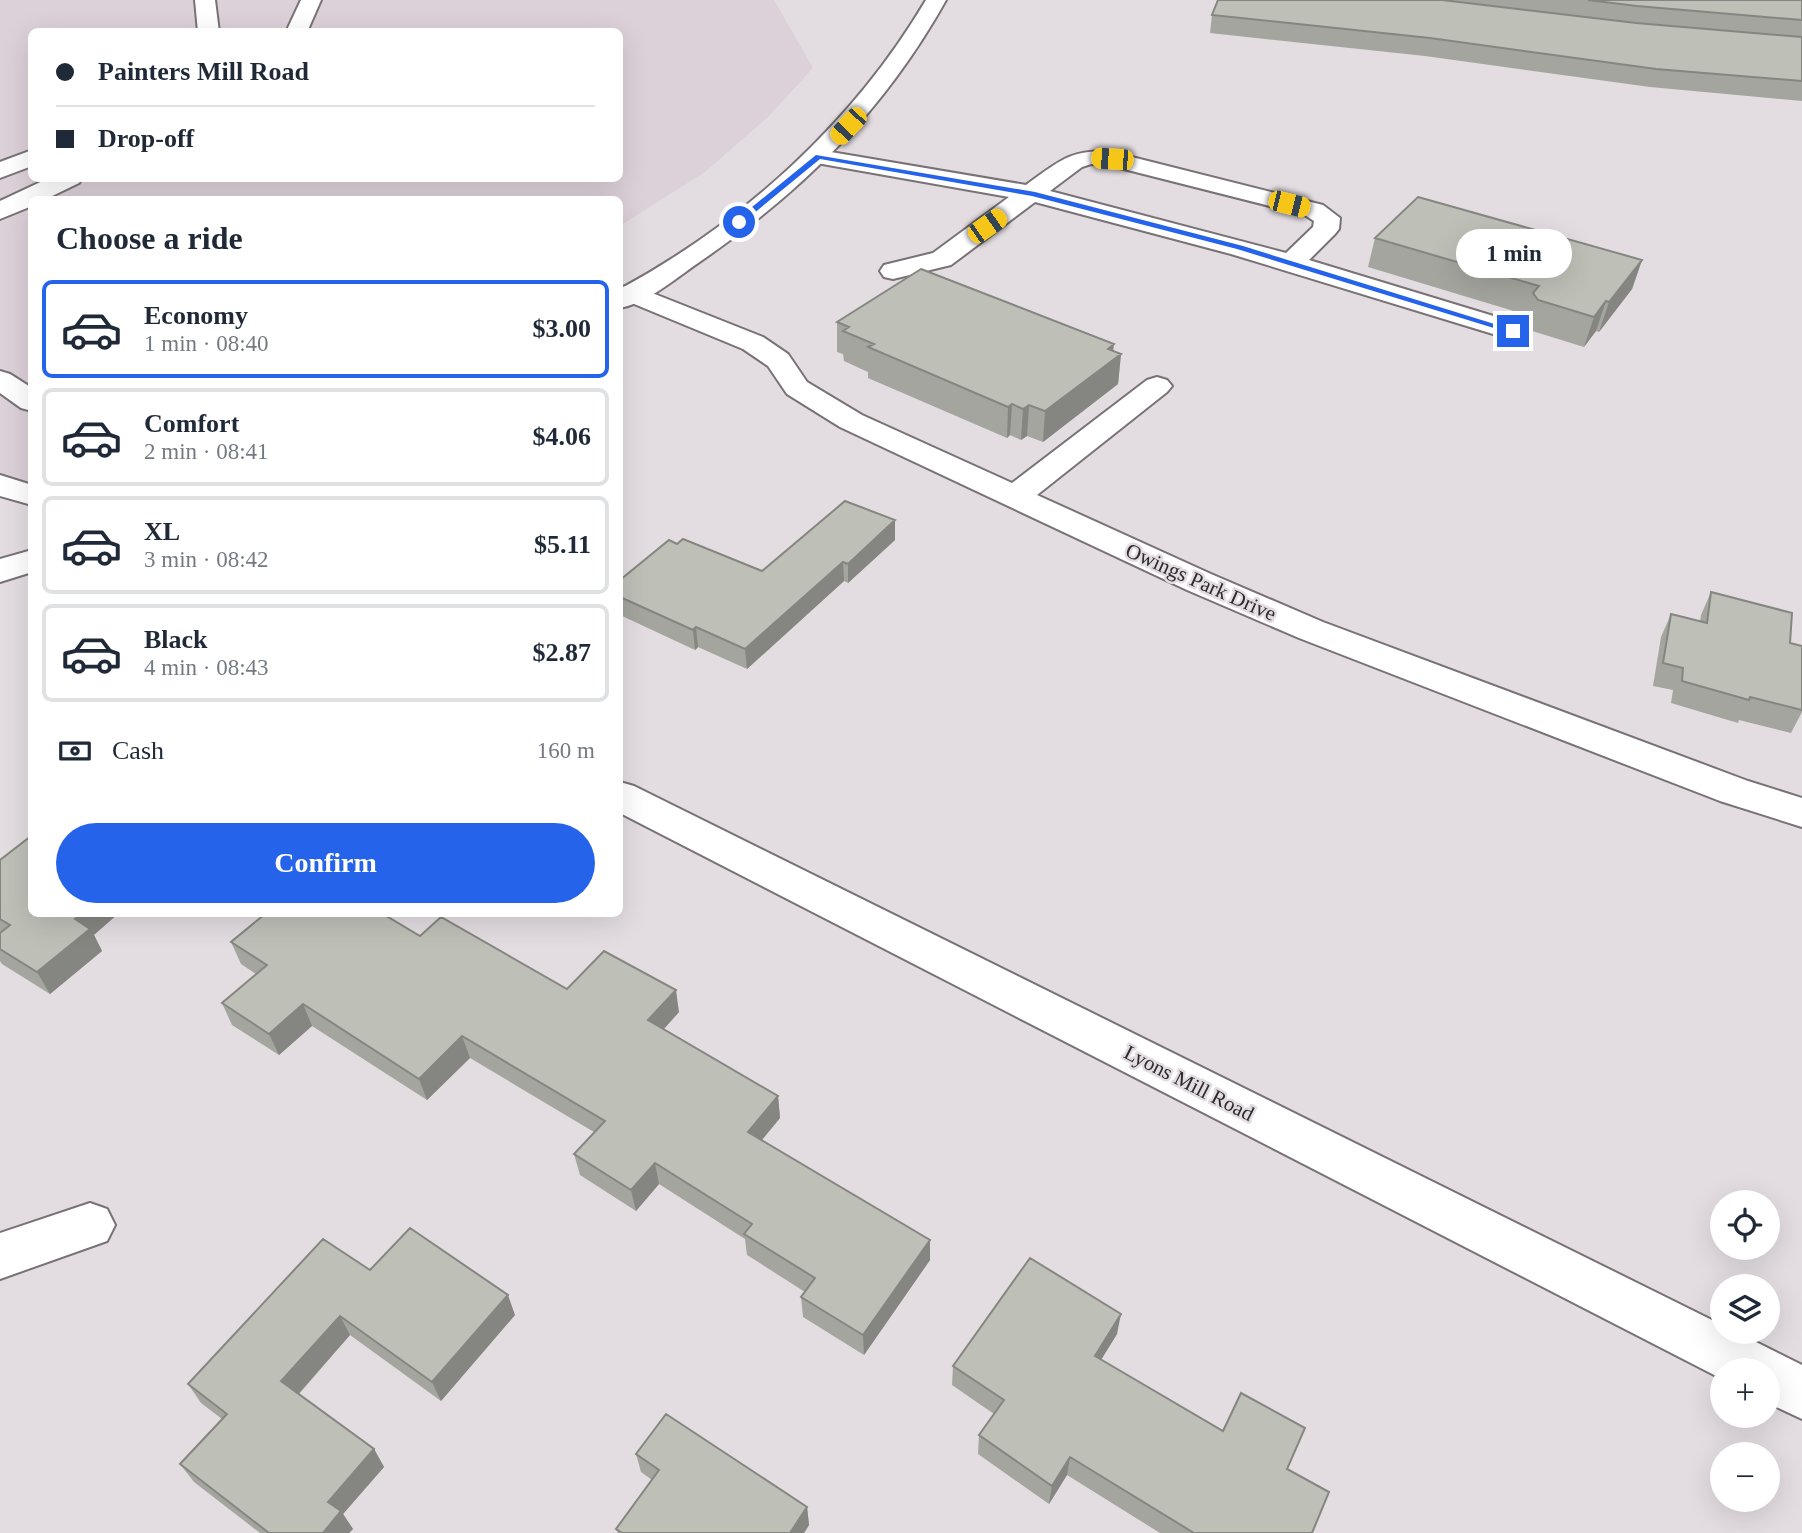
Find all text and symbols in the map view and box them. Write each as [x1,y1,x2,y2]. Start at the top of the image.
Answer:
text: Painters Mill Road [98,57,309,86]
car [826,103,871,149]
text: Drop-off [98,124,194,153]
car [1091,147,1134,171]
car [1267,189,1312,219]
car [964,205,1011,247]
route start [723,206,755,238]
text: Choose a ride [56,220,243,256]
callout: 1 min [1455,230,1571,278]
text: 1 min [1486,241,1542,266]
icon: car [60,298,123,361]
text: Economy [144,301,248,330]
text: $3.00 [533,314,591,343]
route end [1497,315,1529,347]
text: 1 min · 08:40 [144,331,269,356]
icon: car [60,406,123,469]
text: Comfort [144,409,239,438]
text: $4.06 [533,422,591,451]
text: 2 min · 08:41 [144,439,269,464]
icon: car [60,514,123,577]
text: XL [144,517,180,546]
text: $5.11 [534,530,591,559]
street label: Owings Park Drive [1122,538,1280,626]
text: 3 min · 08:42 [144,547,269,572]
icon: car [60,622,123,685]
text: Black [144,625,208,654]
text: $2.87 [533,638,591,667]
text: 4 min · 08:43 [144,655,269,680]
icon: cash [56,732,94,770]
text: Cash [112,736,164,765]
text: 160 m [537,738,595,763]
button: Confirm [56,823,595,903]
street label: Lyons Mill Road [1120,1040,1258,1126]
map controls [1710,1190,1780,1512]
button: locate [1710,1190,1780,1260]
button: layers [1710,1274,1780,1344]
button: + [1710,1358,1780,1428]
button: − [1710,1442,1780,1512]

